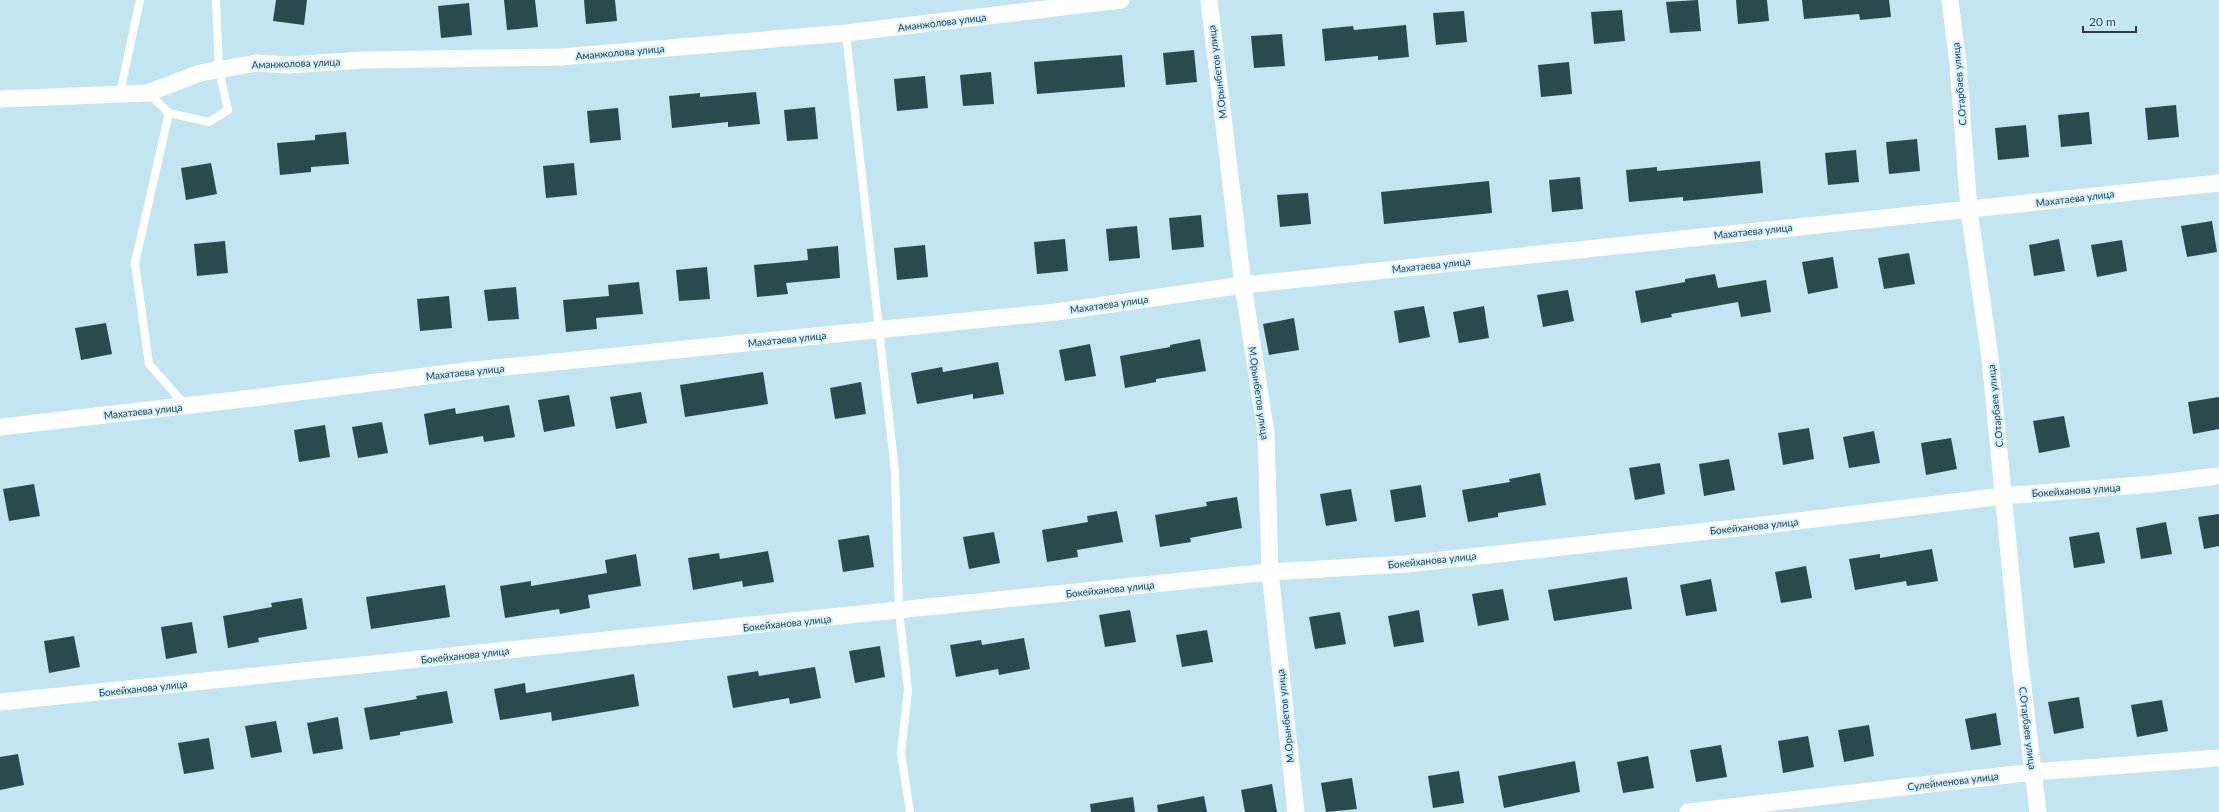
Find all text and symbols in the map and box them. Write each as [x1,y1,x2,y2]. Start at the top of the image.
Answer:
scale bar [2083,8,2136,34]
street label: Аманжолова улица [897,11,987,33]
text: 20 m [2089,14,2116,29]
street label: М.Орынбетов улица [1205,25,1229,119]
street label: Аманжолова улица [575,42,665,62]
street label: С.Отарбаев улица [1949,42,1969,126]
street label: Аманжолова улица [251,55,341,71]
street label: Махатаева улица [2035,187,2115,209]
street label: Махатаева улица [1713,221,1793,241]
street label: Махатаева улица [1391,255,1471,275]
street label: Махатаева улица [1069,293,1149,315]
street label: Махатаева улица [747,329,827,349]
street label: М.Орынбетов улица [1247,346,1271,440]
street label: Махатаева улица [425,362,505,382]
street label: С.Отарбаев улица [1985,364,2005,448]
street label: Махатаева улица [103,401,183,421]
street label: Бокейханова улица [2031,481,2121,499]
street label: Бокейханова улица [1709,515,1799,537]
street label: Бокейханова улица [1387,549,1477,571]
street label: Бокейханова улица [1065,578,1155,600]
street label: Бокейханова улица [742,612,832,634]
street label: Бокейханова улица [420,644,510,666]
street label: М.Орынбетов улица [1274,669,1296,763]
street label: Бокейханова улица [98,677,188,699]
street label: С.Отарбаев улица [2017,686,2039,770]
street label: Сулейменова улица [1907,769,1999,793]

